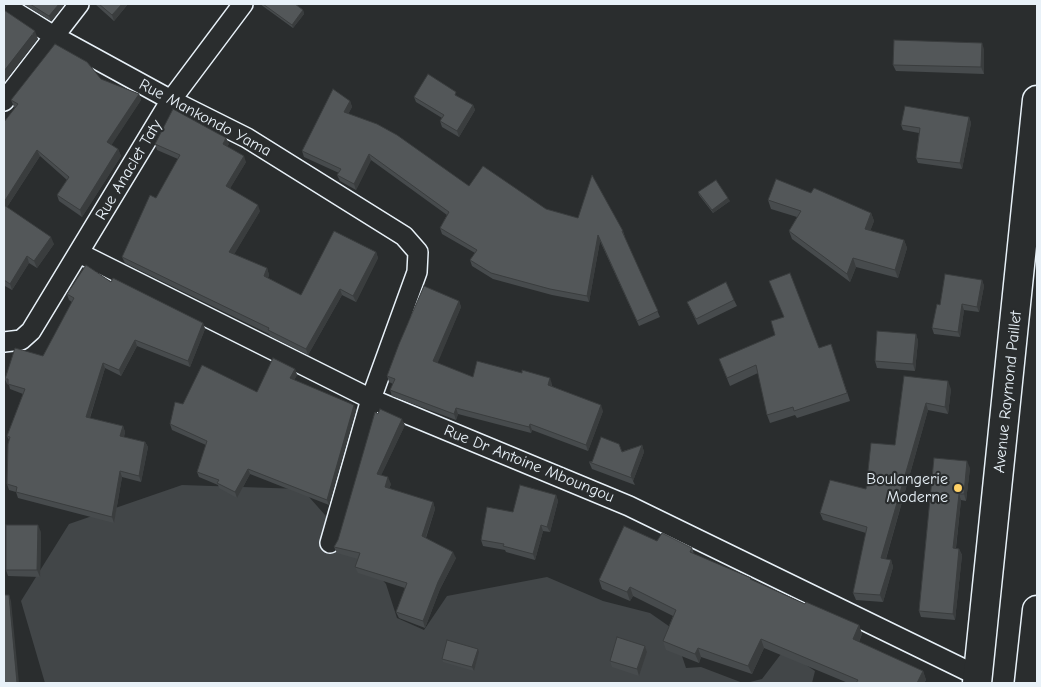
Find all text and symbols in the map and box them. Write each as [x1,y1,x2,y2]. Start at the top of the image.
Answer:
street label: Rue Mankondo Yama [136,75,274,161]
street label: Rue Anaclet Taty [92,116,166,224]
street label: Avenue Raymond Paillet [990,310,1026,474]
street label: Rue Dr Antoine Mboungou [441,421,617,507]
place label: Boulangerie Moderne [866,469,948,507]
marker: Boulangerie Moderne [952,482,964,494]

